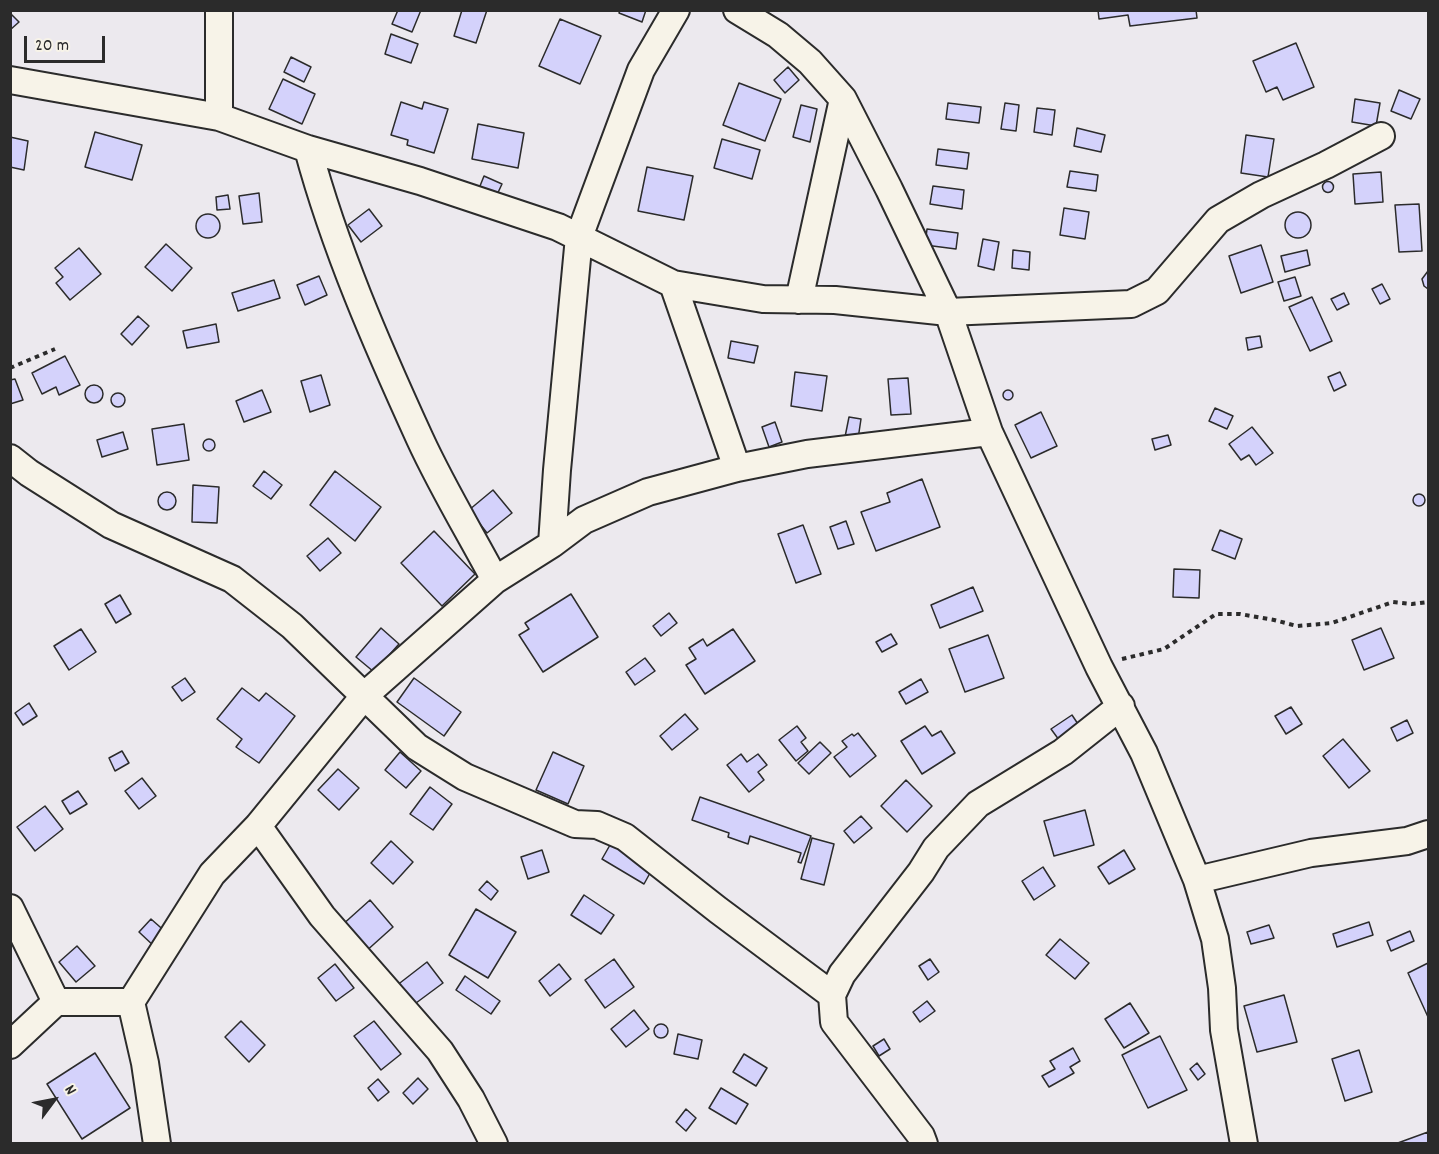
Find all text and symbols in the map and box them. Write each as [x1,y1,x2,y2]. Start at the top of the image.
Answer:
scale bar [27,24,108,62]
text: 20 m [35,34,69,59]
north arrow [24,1070,84,1130]
text: N [58,1081,82,1100]

